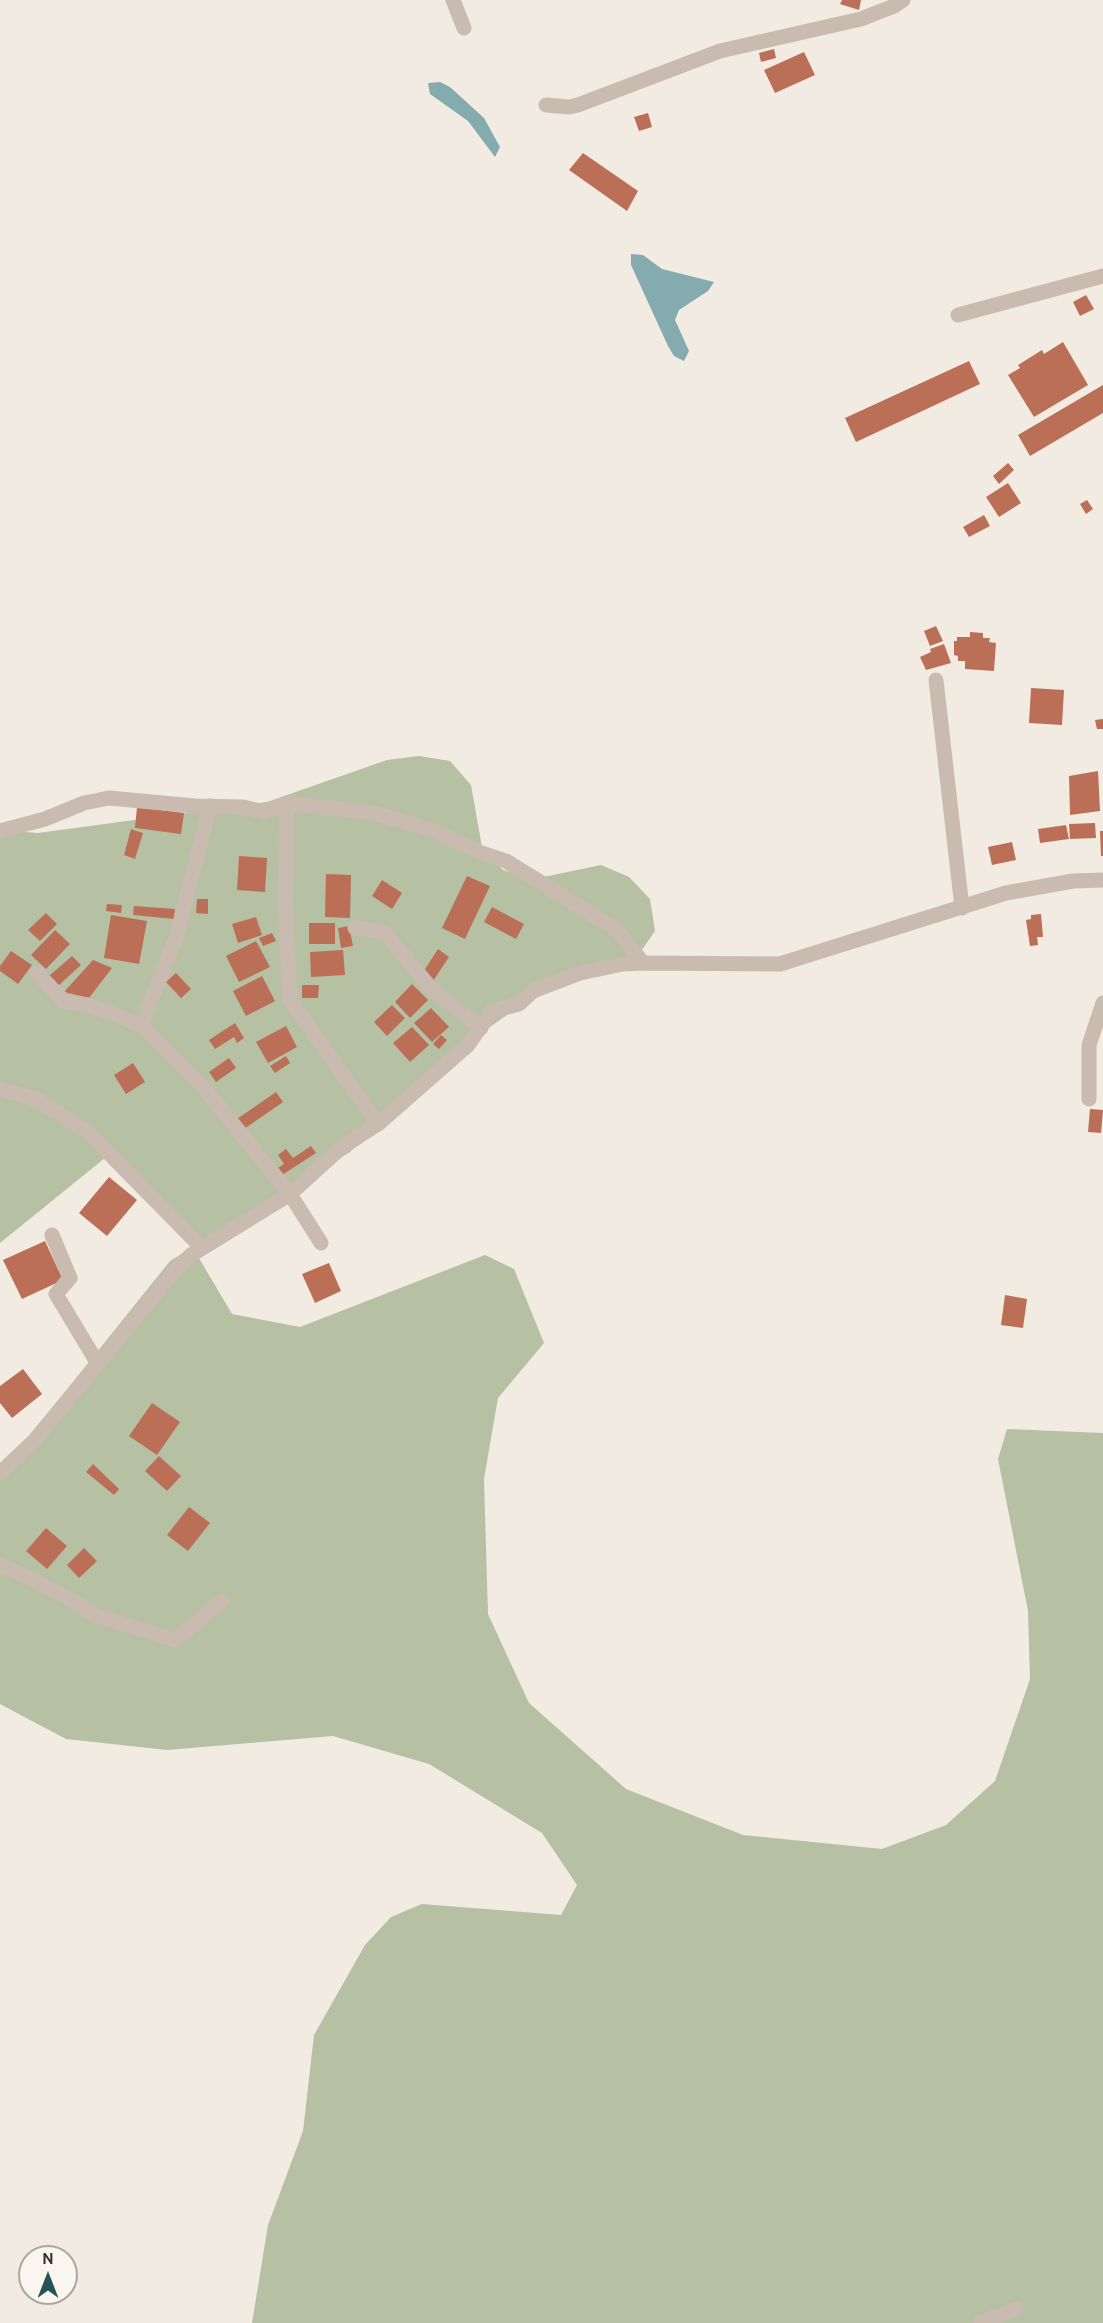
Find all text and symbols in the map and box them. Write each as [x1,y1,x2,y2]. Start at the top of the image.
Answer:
north arrow [18,2245,78,2305]
text: N [42,2249,54,2268]

